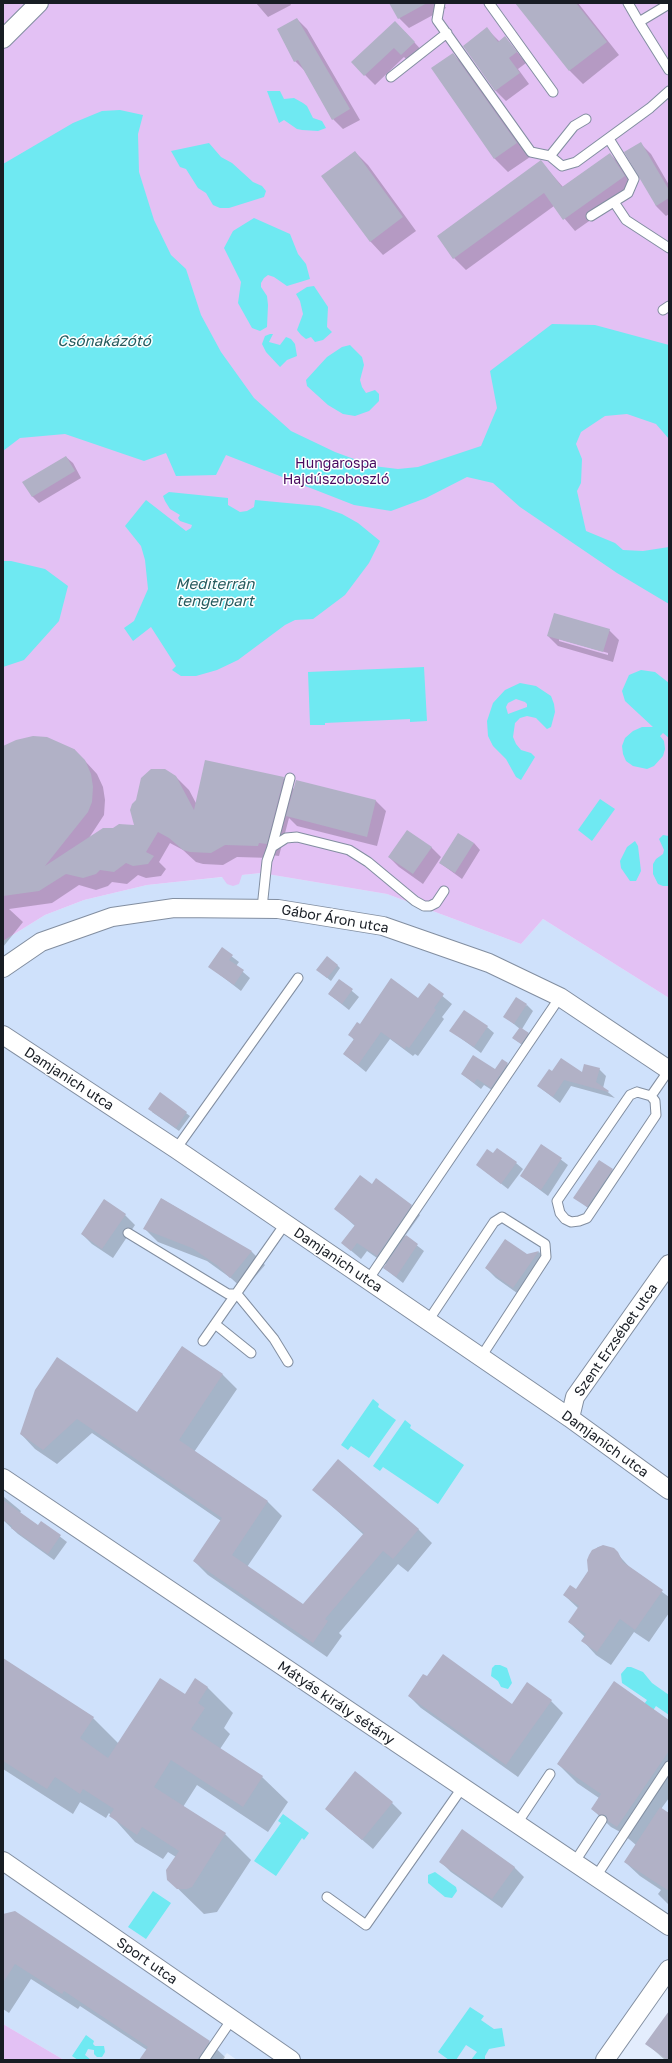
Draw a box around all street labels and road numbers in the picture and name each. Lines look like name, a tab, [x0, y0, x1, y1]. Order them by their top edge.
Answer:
street label: Gábor Áron utca	[280, 901, 390, 937]
street label: Damjanich utca	[21, 1044, 117, 1114]
street label: Damjanich utca	[290, 1224, 386, 1296]
street label: Szent Erzsébet utca	[571, 1280, 661, 1400]
street label: Damjanich utca	[558, 1407, 652, 1481]
street label: Mátyás király sétány	[274, 1658, 398, 1748]
street label: Sport utca	[113, 1934, 181, 1988]

